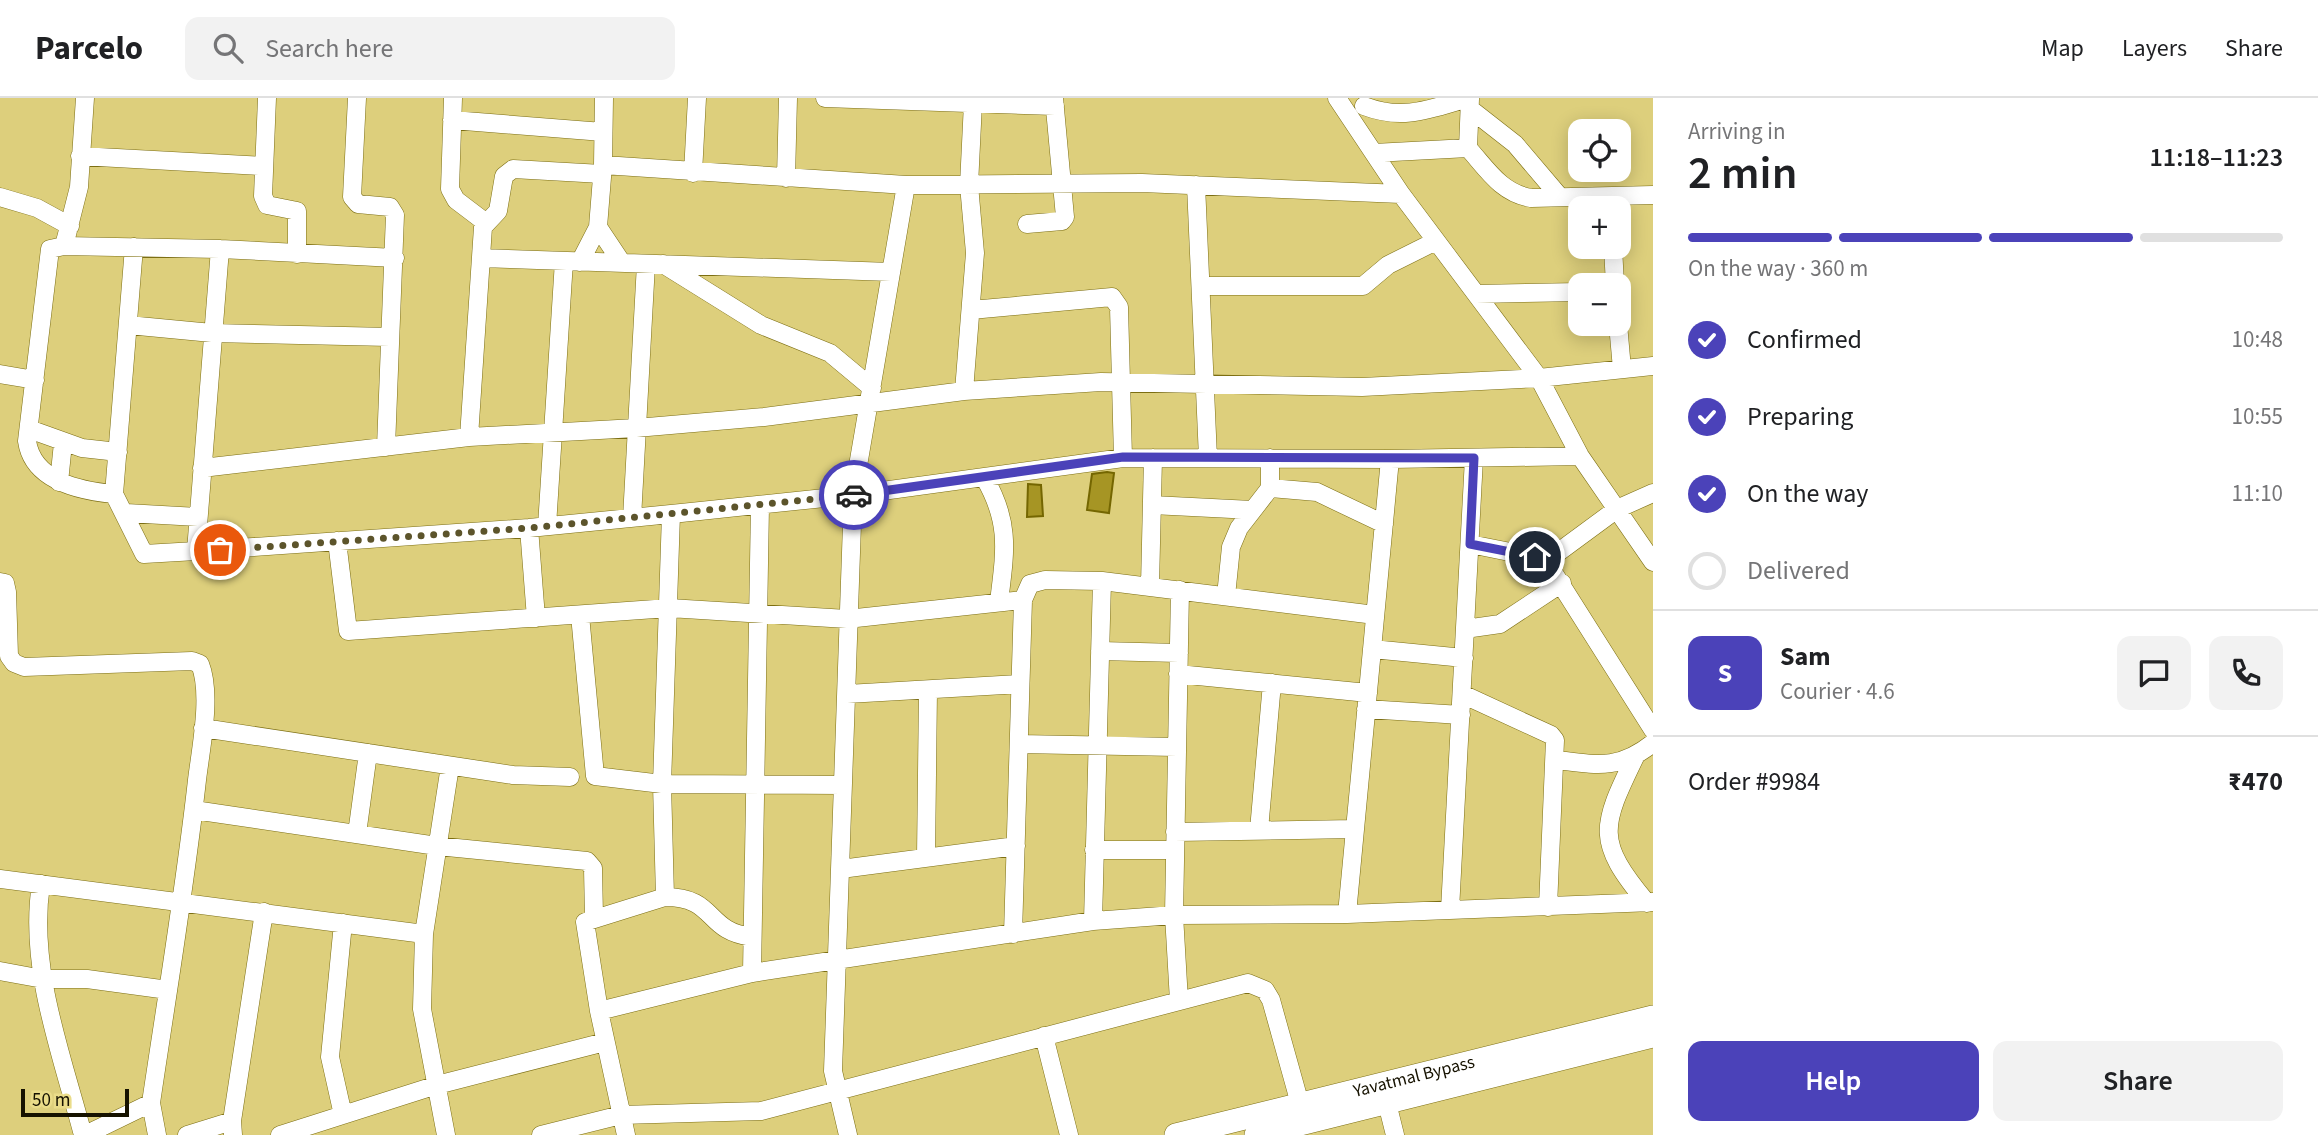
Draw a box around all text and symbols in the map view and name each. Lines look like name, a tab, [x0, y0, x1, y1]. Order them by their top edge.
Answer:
search box	[185, 17, 675, 80]
text: Parcelo	[35, 25, 143, 72]
icon: search	[209, 29, 247, 67]
text: Search here	[265, 30, 393, 67]
text: Map	[2041, 31, 2084, 66]
text: Layers	[2122, 31, 2187, 66]
text: Share	[2225, 31, 2283, 66]
text: Arriving in	[1688, 115, 1786, 148]
map controls	[1568, 119, 1631, 336]
button: locate	[1568, 119, 1631, 182]
text: 11:18–11:23	[2150, 139, 2283, 176]
text: 2 min	[1688, 141, 1797, 206]
button: +	[1568, 196, 1631, 259]
text: On the way · 360 m	[1688, 252, 1868, 285]
button: −	[1568, 273, 1631, 336]
icon: check	[1688, 321, 1726, 359]
text: Confirmed	[1747, 321, 1862, 358]
text: 10:48	[2232, 323, 2283, 356]
icon: check	[1688, 398, 1726, 436]
text: Preparing	[1747, 398, 1853, 435]
text: 10:55	[2232, 400, 2283, 433]
courier	[819, 460, 889, 530]
icon: check	[1688, 475, 1726, 513]
text: On the way	[1747, 475, 1868, 512]
icon: car	[835, 476, 873, 514]
text: 11:10	[2232, 477, 2283, 510]
pin	[190, 520, 250, 580]
pin	[1505, 527, 1565, 587]
icon: bag	[201, 531, 239, 569]
icon: home	[1516, 538, 1554, 576]
text: Delivered	[1747, 552, 1850, 589]
button: chat	[2117, 636, 2191, 710]
button: phone	[2209, 636, 2283, 710]
text: Sam	[1780, 638, 1830, 675]
text: S	[1718, 655, 1732, 692]
text: Courier · 4.6	[1780, 675, 1895, 708]
text: Order #9984	[1688, 763, 1820, 800]
text: ₹470	[2228, 763, 2283, 800]
button: Help	[1688, 1041, 1979, 1121]
button: Share	[1993, 1041, 2283, 1121]
street label: Yavatmal Bypass	[1350, 1050, 1477, 1104]
scale bar	[21, 1086, 130, 1118]
text: 50 m	[32, 1087, 70, 1114]

